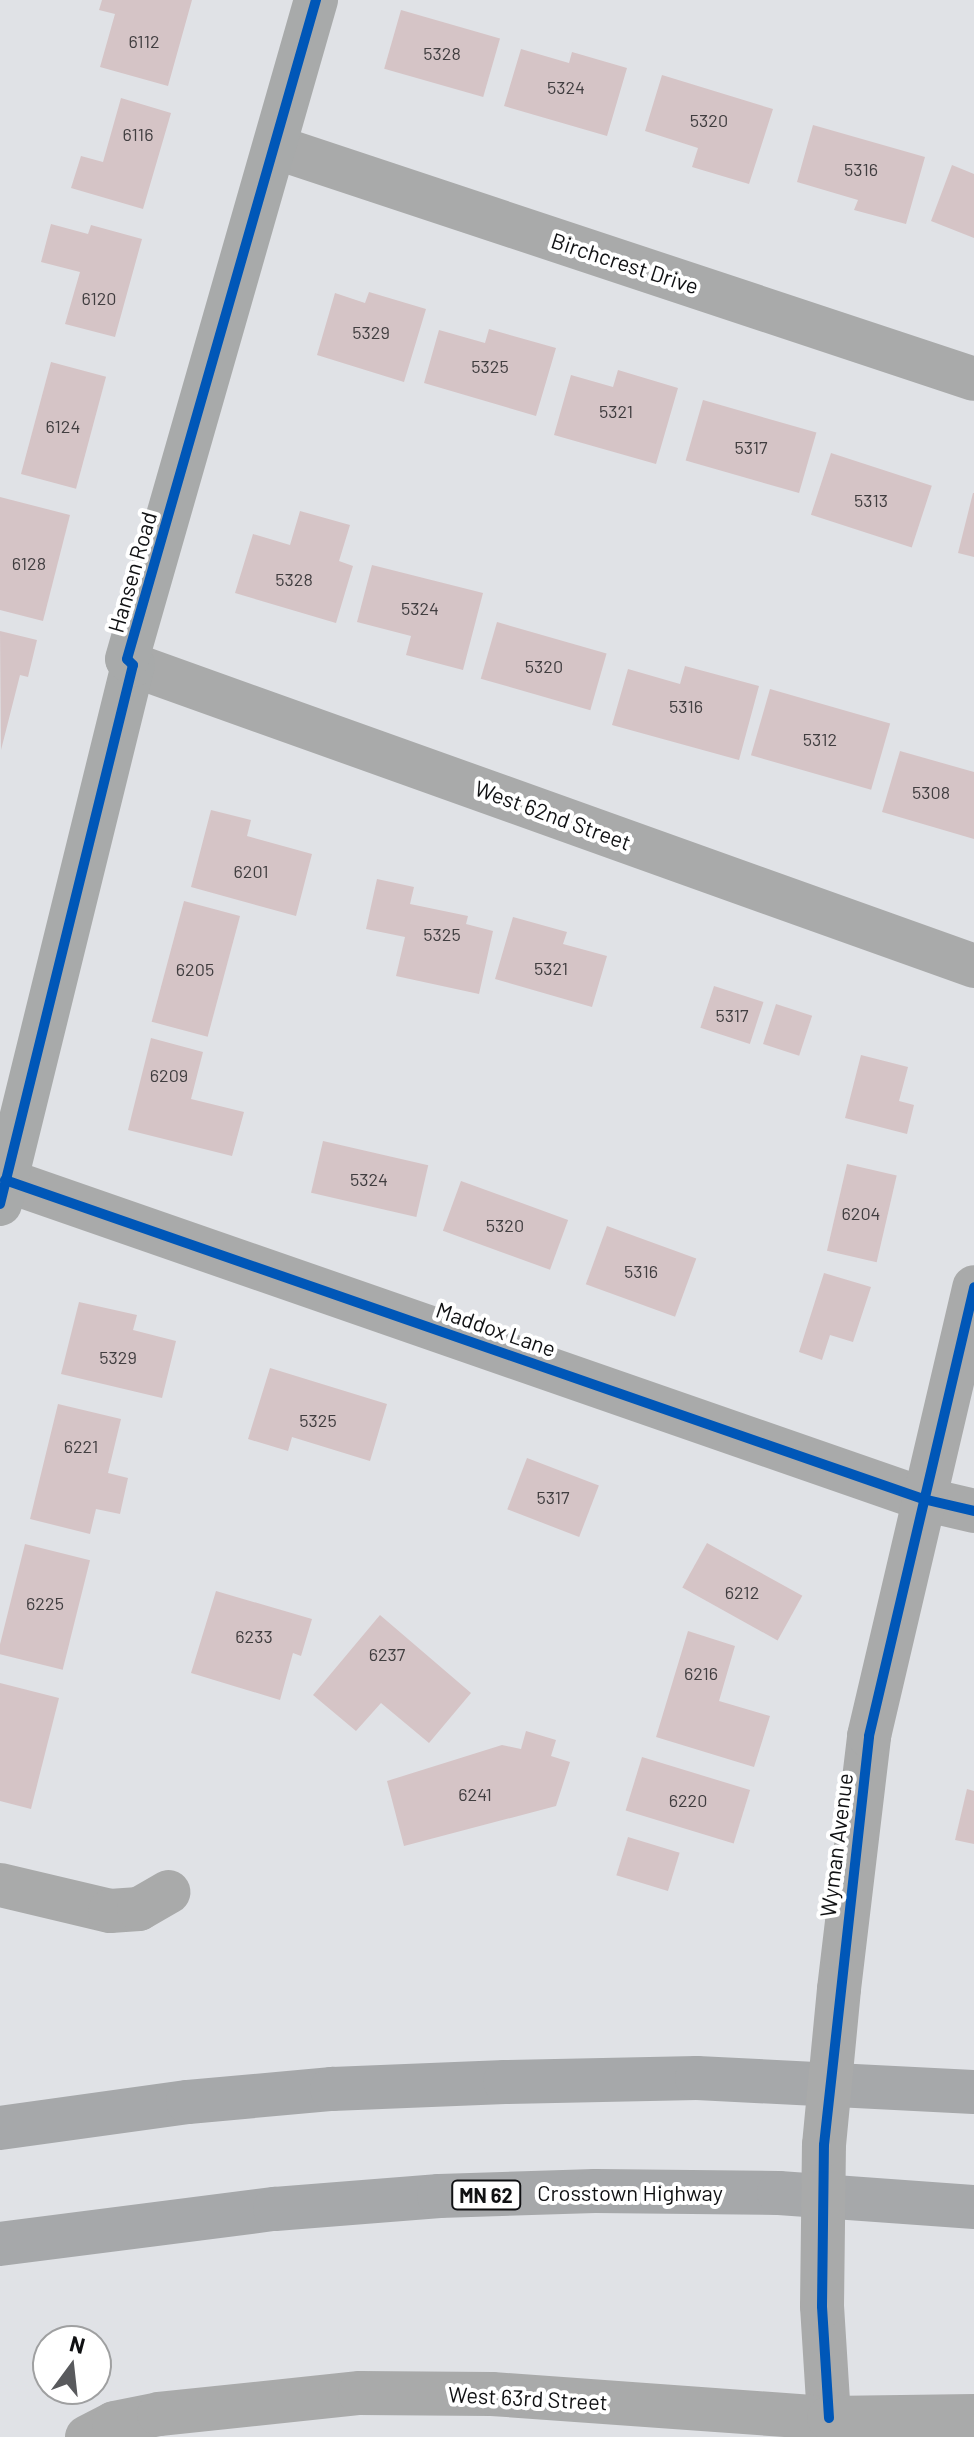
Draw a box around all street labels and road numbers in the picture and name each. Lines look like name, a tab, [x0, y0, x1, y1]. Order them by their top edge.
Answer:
street label: Birchcrest Drive	[548, 227, 702, 299]
street label: Hansen Road	[102, 508, 162, 636]
street label: West 62nd Street	[471, 775, 635, 855]
street label: Maddox Lane	[433, 1296, 559, 1362]
street label: Wyman Avenue	[814, 1771, 858, 1919]
road number: MN 62	[450, 2179, 522, 2211]
street label: Crosstown Highway	[537, 2180, 723, 2206]
street label: West 63rd Street	[448, 2381, 608, 2415]

